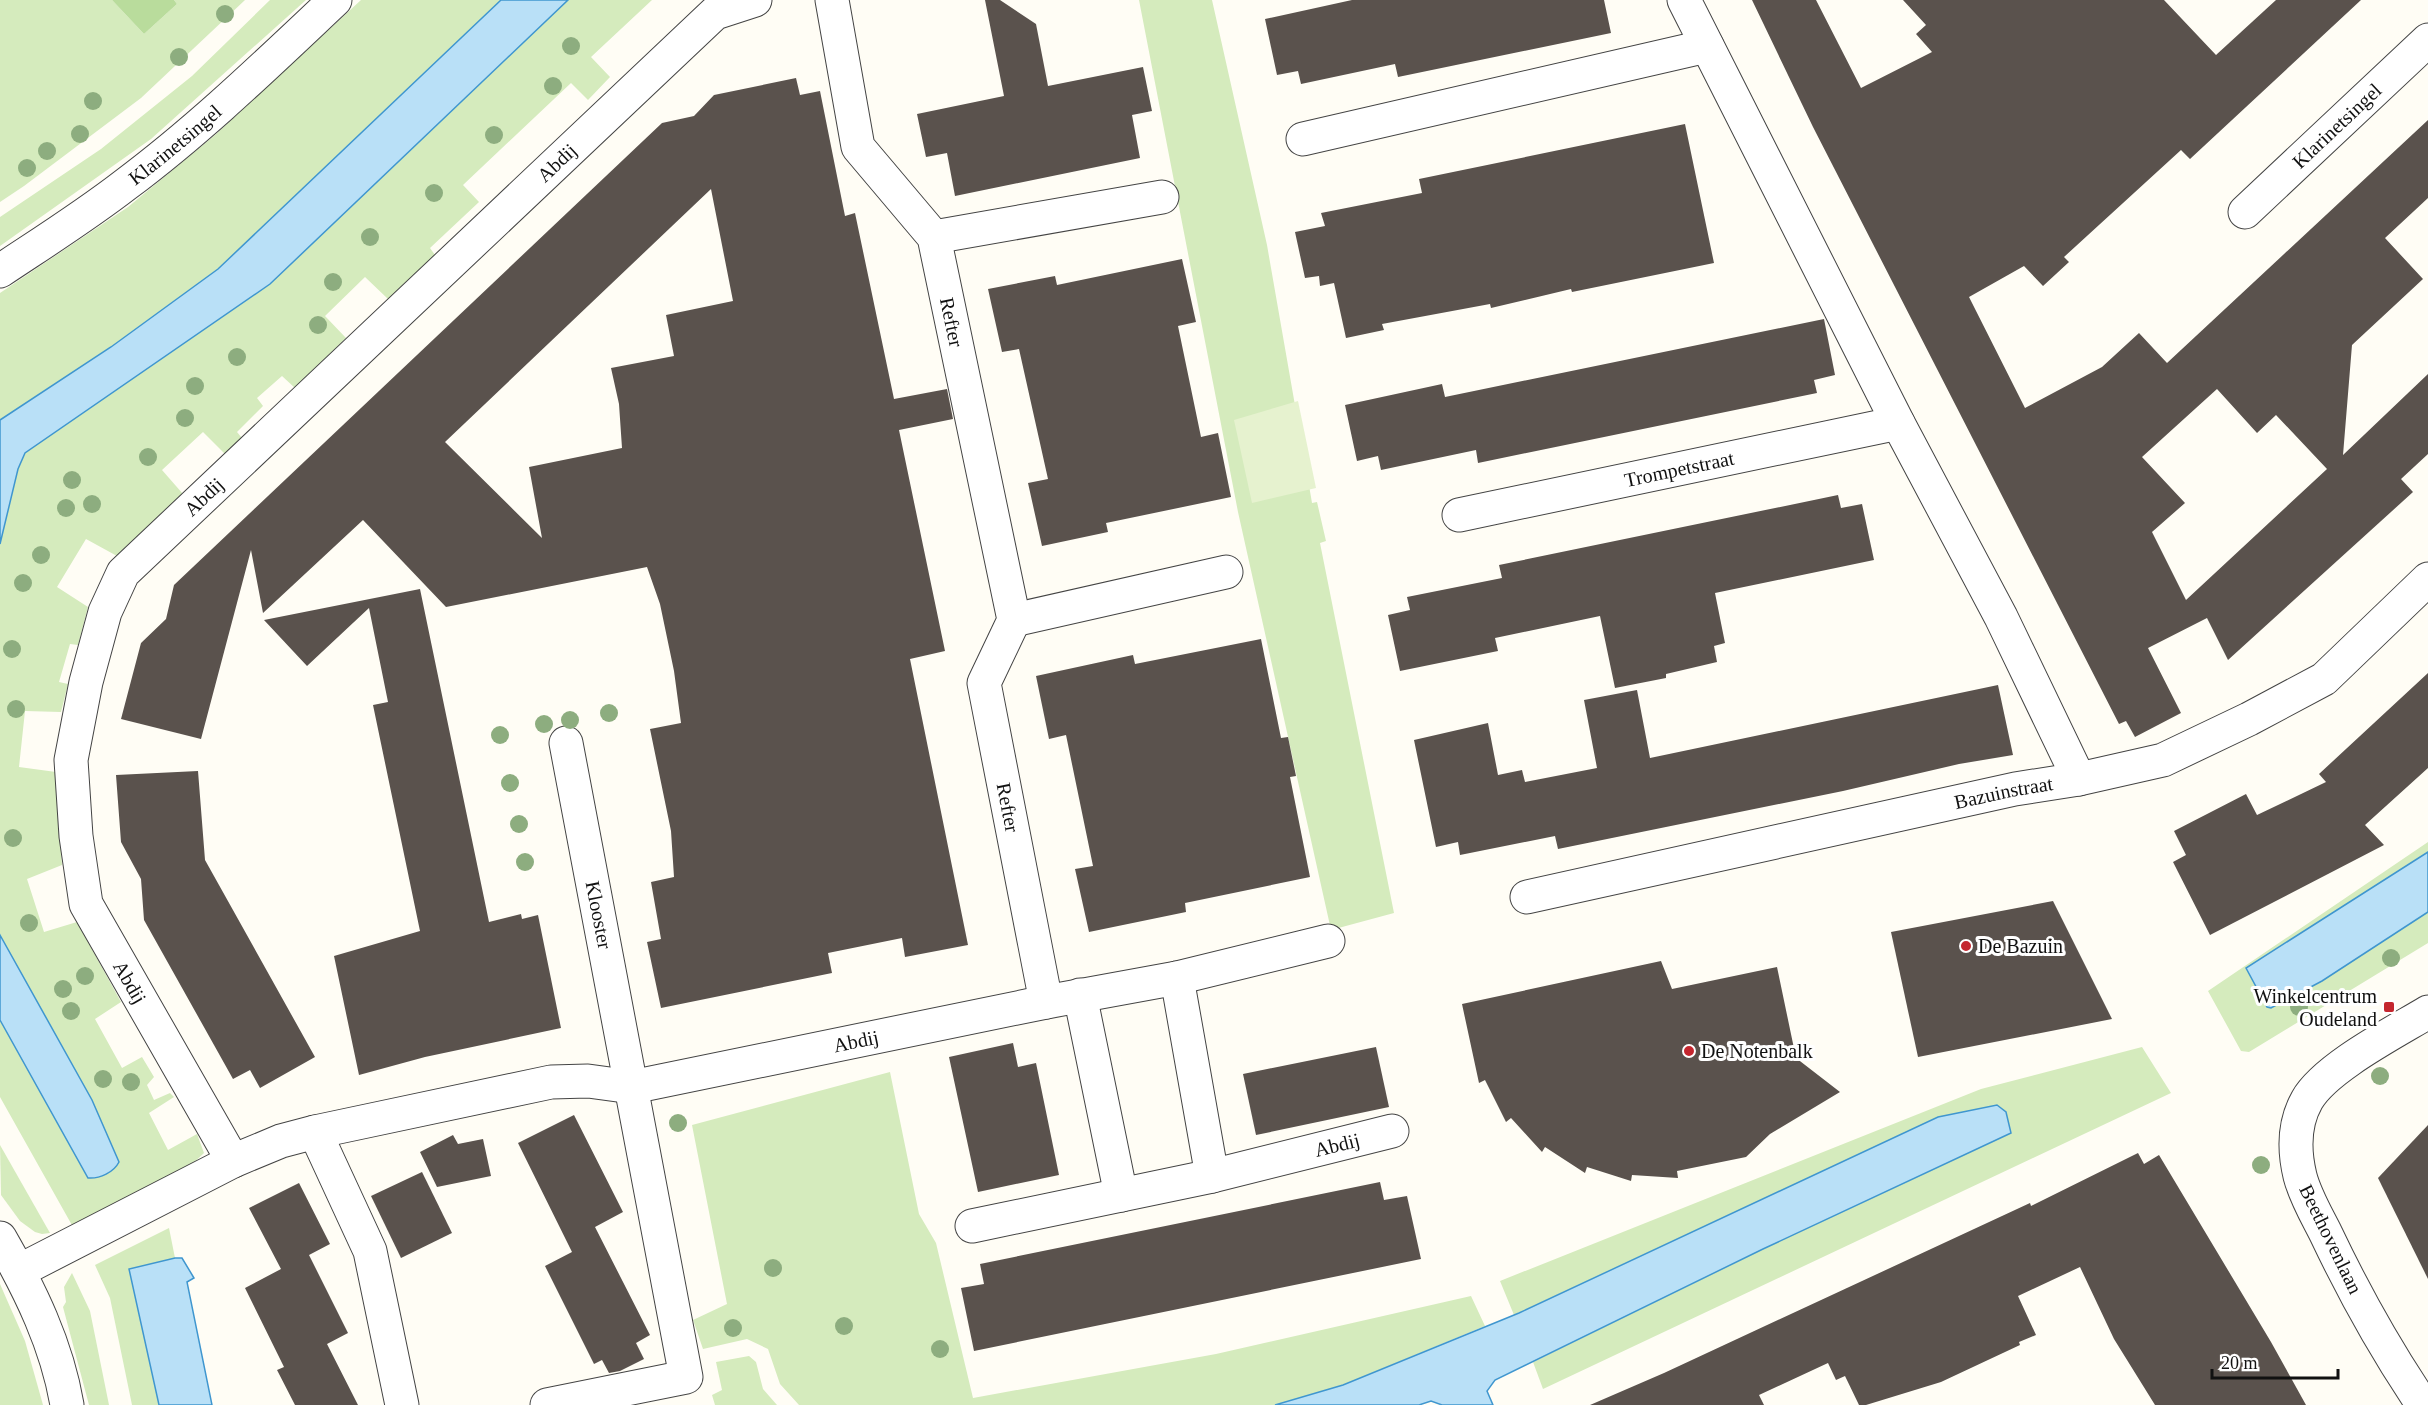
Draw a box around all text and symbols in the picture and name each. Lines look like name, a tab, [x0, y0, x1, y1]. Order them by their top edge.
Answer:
street label: Klarinetsingel	[2288, 79, 2386, 173]
street label: Klarinetsingel	[124, 100, 226, 189]
street label: Abdij	[533, 139, 582, 186]
street label: Refter	[936, 295, 968, 349]
street label: Trompetstraat	[1622, 447, 1737, 491]
street label: Abdij	[180, 473, 229, 520]
street label: Bazuinstraat	[1952, 772, 2055, 813]
street label: Refter	[993, 781, 1024, 835]
street label: Klooster	[582, 879, 616, 951]
place label: De Bazuin	[1978, 935, 2063, 957]
marker: De Bazuin	[1959, 939, 1973, 953]
street label: Abdij	[108, 957, 151, 1008]
place label: Winkelcentrum Oudeland	[2253, 985, 2377, 1030]
marker: Winkelcentrum Oudeland	[2382, 1000, 2396, 1014]
street label: Abdij	[831, 1026, 881, 1056]
place label: De Notenbalk	[1701, 1040, 1813, 1062]
marker: De Notenbalk	[1682, 1044, 1696, 1058]
street label: Abdij	[1312, 1129, 1362, 1161]
street label: Beethovenlaan	[2295, 1181, 2367, 1297]
scale bar	[2212, 1342, 2338, 1380]
text: 20 m	[2221, 1353, 2258, 1373]

